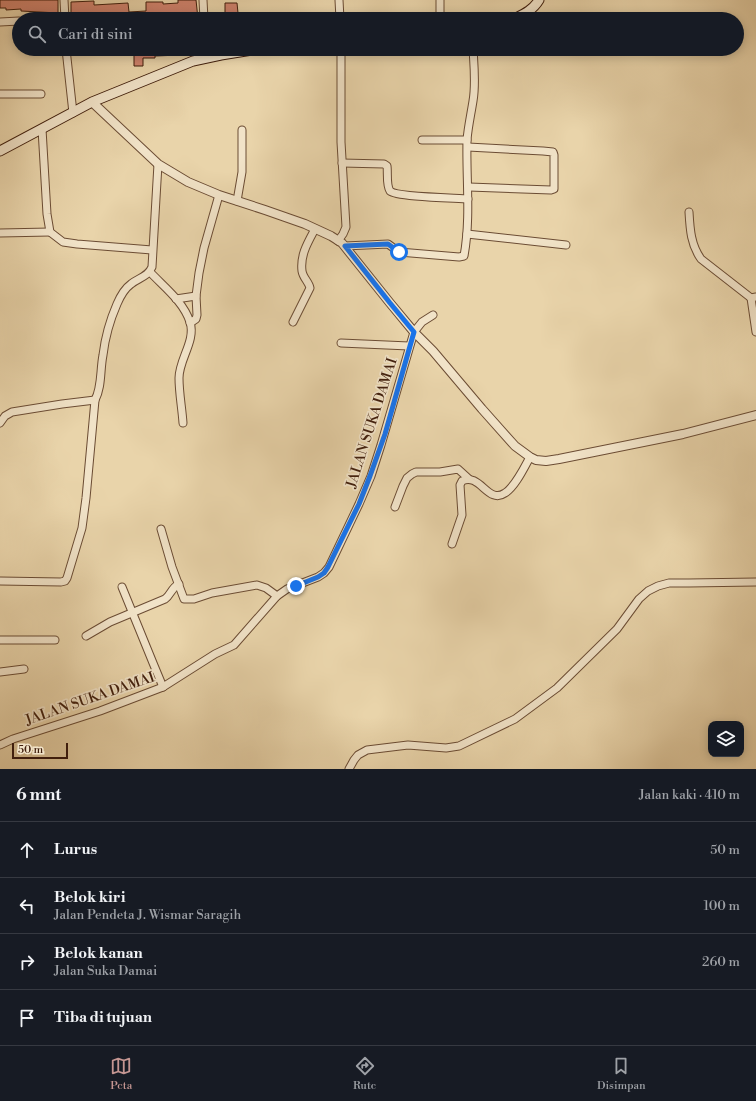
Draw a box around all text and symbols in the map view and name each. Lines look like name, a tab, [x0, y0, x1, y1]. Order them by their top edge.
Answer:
search box	[12, 12, 744, 56]
icon: search	[26, 23, 48, 45]
text: Cari di sini	[58, 25, 133, 44]
route start	[390, 243, 408, 261]
street label: JALAN SUKA DAMAI	[342, 355, 402, 491]
route end	[287, 577, 305, 595]
street label: JALAN SUKA DAMAI	[22, 668, 158, 730]
map controls	[708, 721, 744, 757]
button: layers	[708, 721, 744, 757]
scale bar	[12, 741, 68, 760]
text: 50 m	[18, 743, 43, 757]
text: 6 mnt	[16, 784, 61, 806]
text: Jalan kaki · 410 m	[639, 787, 740, 803]
icon: ahead	[16, 839, 38, 861]
text: Lurus	[54, 840, 97, 859]
text: 50 m	[710, 842, 740, 858]
text: Belok kiri	[54, 888, 125, 907]
icon: left	[16, 895, 38, 917]
text: 100 m	[704, 898, 740, 914]
text: Jalan Pendeta J. Wismar Saragih	[54, 907, 241, 923]
text: Belok kanan	[54, 944, 143, 963]
icon: right	[16, 951, 38, 973]
text: 260 m	[702, 954, 740, 970]
text: Jalan Suka Damai	[54, 963, 157, 979]
icon: arrive	[16, 1007, 38, 1029]
text: Tiba di tujuan	[54, 1008, 152, 1027]
tab: Peta	[110, 1055, 132, 1093]
tab: Rute	[353, 1055, 376, 1093]
tab: Disimpan	[597, 1055, 646, 1093]

